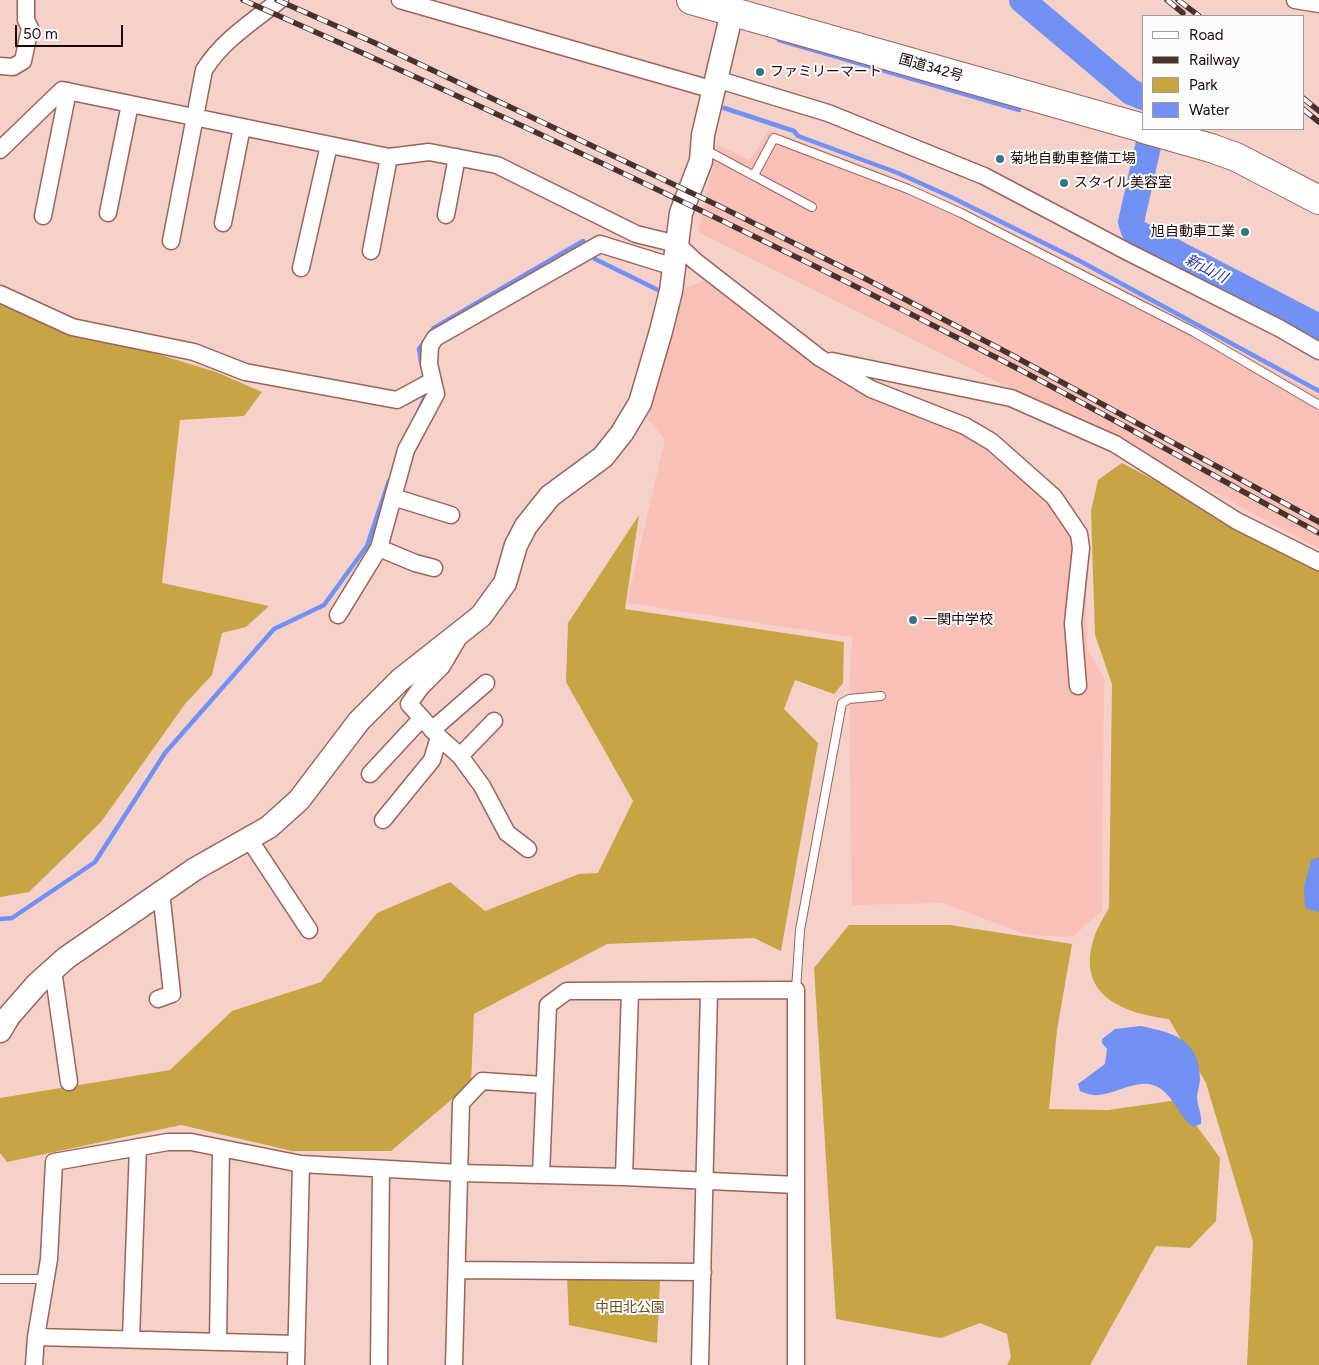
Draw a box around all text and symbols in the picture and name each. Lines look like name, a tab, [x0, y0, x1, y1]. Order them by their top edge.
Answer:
scale bar	[18, 15, 125, 47]
legend	[1142, 15, 1304, 130]
text: 50 m	[23, 25, 58, 43]
text: Road	[1189, 26, 1224, 44]
street label: 国道342号	[897, 51, 965, 85]
text: Railway	[1189, 51, 1240, 69]
place label: ファミリーマート	[770, 64, 882, 80]
marker: ファミリーマート	[754, 66, 766, 78]
text: Park	[1189, 76, 1218, 94]
text: Water	[1189, 101, 1229, 119]
place label: 菊地自動車整備工場	[1010, 151, 1136, 167]
marker: 菊地自動車整備工場	[994, 153, 1006, 165]
place label: スタイル美容室	[1074, 175, 1172, 191]
marker: スタイル美容室	[1058, 177, 1070, 189]
place label: 旭自動車工業	[1151, 224, 1235, 240]
marker: 旭自動車工業	[1239, 226, 1251, 238]
water label: 新山川	[1182, 251, 1230, 287]
place label: 一関中学校	[923, 612, 993, 628]
marker: 一関中学校	[907, 614, 919, 626]
park label: 中田北公園	[595, 1300, 665, 1316]

